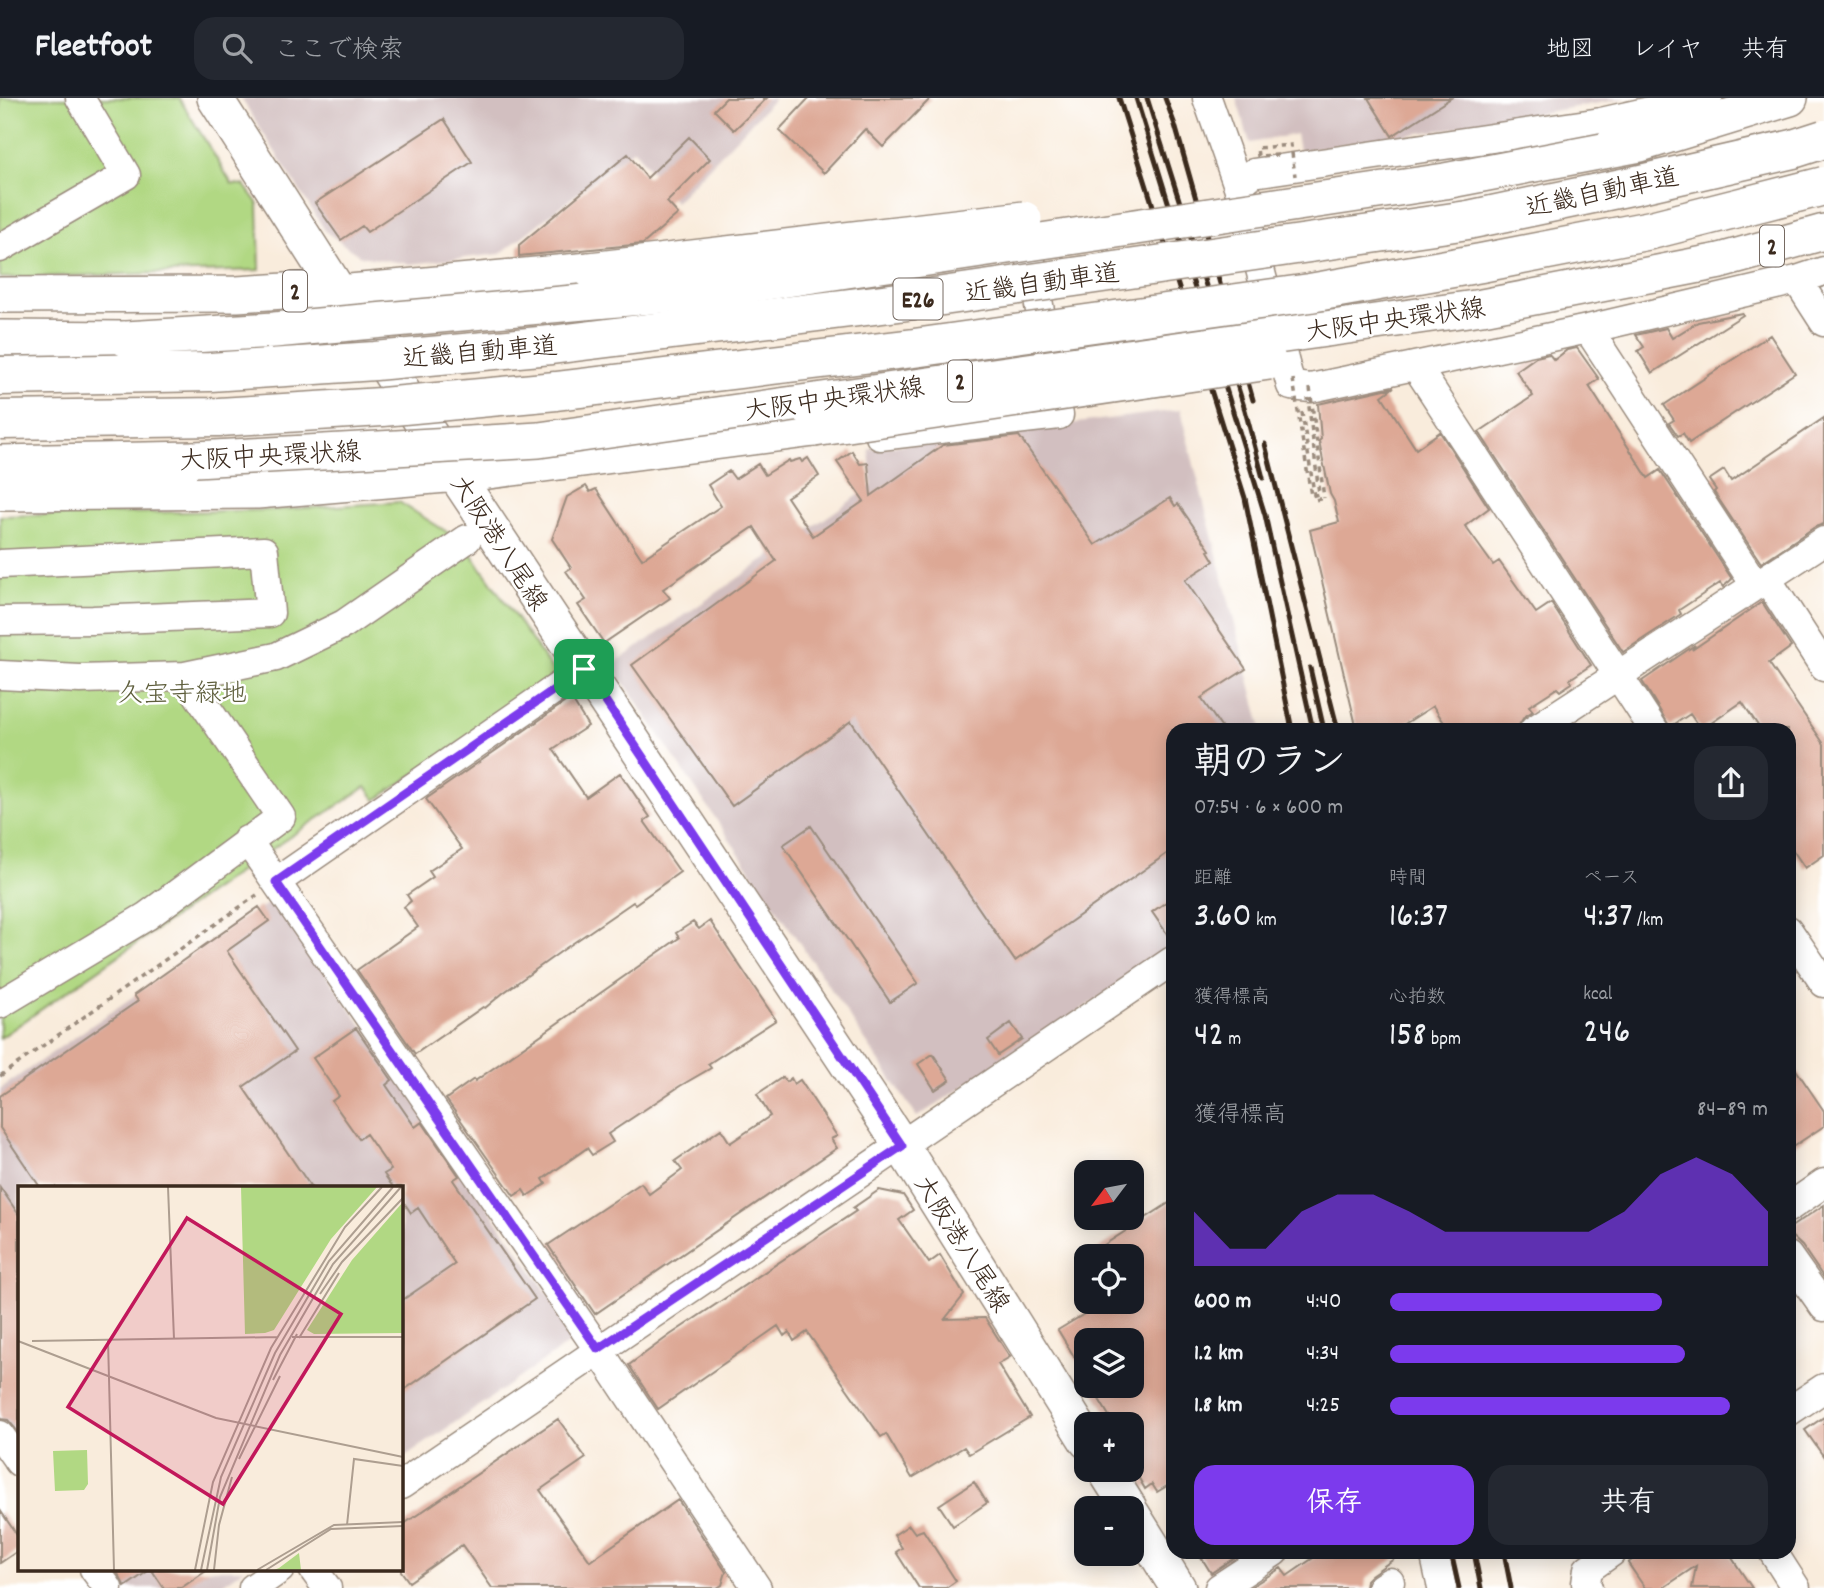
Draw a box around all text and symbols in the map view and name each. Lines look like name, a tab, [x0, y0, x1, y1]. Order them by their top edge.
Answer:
search box	[194, 17, 684, 80]
text: Fleetfoot	[35, 25, 152, 72]
icon: search	[218, 29, 256, 67]
text: ここで検索	[274, 33, 404, 70]
text: 地図	[1546, 34, 1594, 68]
text: レイヤ	[1632, 34, 1703, 68]
text: 共有	[1741, 34, 1789, 68]
street label: 近畿自動車道	[1523, 160, 1683, 229]
road number: 2	[1760, 226, 1784, 266]
street label: 近畿自動車道	[963, 256, 1122, 315]
road number: 2	[283, 271, 307, 312]
road number: E26	[894, 279, 942, 320]
street label: 大阪中央環状線	[1303, 291, 1488, 353]
street label: 近畿自動車道	[401, 329, 560, 380]
road number: 2	[948, 360, 972, 402]
street label: 大阪中央環状線	[742, 370, 927, 432]
street label: 大阪中央環状線	[178, 435, 362, 482]
street label: 大阪港八尾線	[439, 468, 555, 619]
pin	[554, 639, 614, 699]
icon: arrive	[565, 650, 603, 688]
park label: 久宝寺緑地	[117, 677, 247, 714]
text: 朝のラン	[1194, 738, 1346, 793]
button: share	[1694, 746, 1768, 820]
text: 07:54 · 6 × 600 m	[1194, 792, 1343, 825]
text: 距離	[1194, 866, 1232, 893]
text: 時間	[1389, 866, 1427, 893]
text: ペース	[1583, 866, 1639, 893]
text: 3.60	[1194, 893, 1252, 943]
text: 16:37	[1389, 893, 1448, 943]
text: 4:37	[1583, 893, 1633, 943]
text: km	[1252, 908, 1277, 935]
text: /km	[1633, 908, 1663, 935]
text: kcal	[1583, 982, 1612, 1009]
text: 獲得標高	[1194, 985, 1270, 1012]
text: 心拍数	[1389, 985, 1446, 1012]
text: 246	[1583, 1009, 1630, 1059]
text: 42	[1194, 1012, 1224, 1062]
text: 158	[1389, 1012, 1427, 1062]
text: m	[1224, 1027, 1241, 1054]
text: bpm	[1427, 1027, 1461, 1054]
text: 84–89 m	[1697, 1094, 1768, 1127]
text: 獲得標高	[1194, 1100, 1286, 1133]
north arrow	[1074, 1160, 1144, 1230]
map controls	[1074, 1160, 1144, 1566]
street label: 大阪港八尾線	[903, 1169, 1017, 1321]
inset map	[18, 1186, 402, 1570]
button: locate	[1074, 1244, 1144, 1314]
text: 600 m	[1194, 1286, 1251, 1319]
text: 4:40	[1306, 1286, 1341, 1319]
button: layers	[1074, 1328, 1144, 1398]
text: 1.2 km	[1194, 1338, 1243, 1371]
text: 4:34	[1306, 1338, 1339, 1371]
text: 1.8 km	[1194, 1390, 1243, 1423]
text: 4:25	[1306, 1390, 1340, 1423]
button: +	[1074, 1412, 1144, 1482]
button: 保存	[1194, 1465, 1474, 1545]
button: 共有	[1488, 1465, 1768, 1545]
button: −	[1074, 1496, 1144, 1566]

